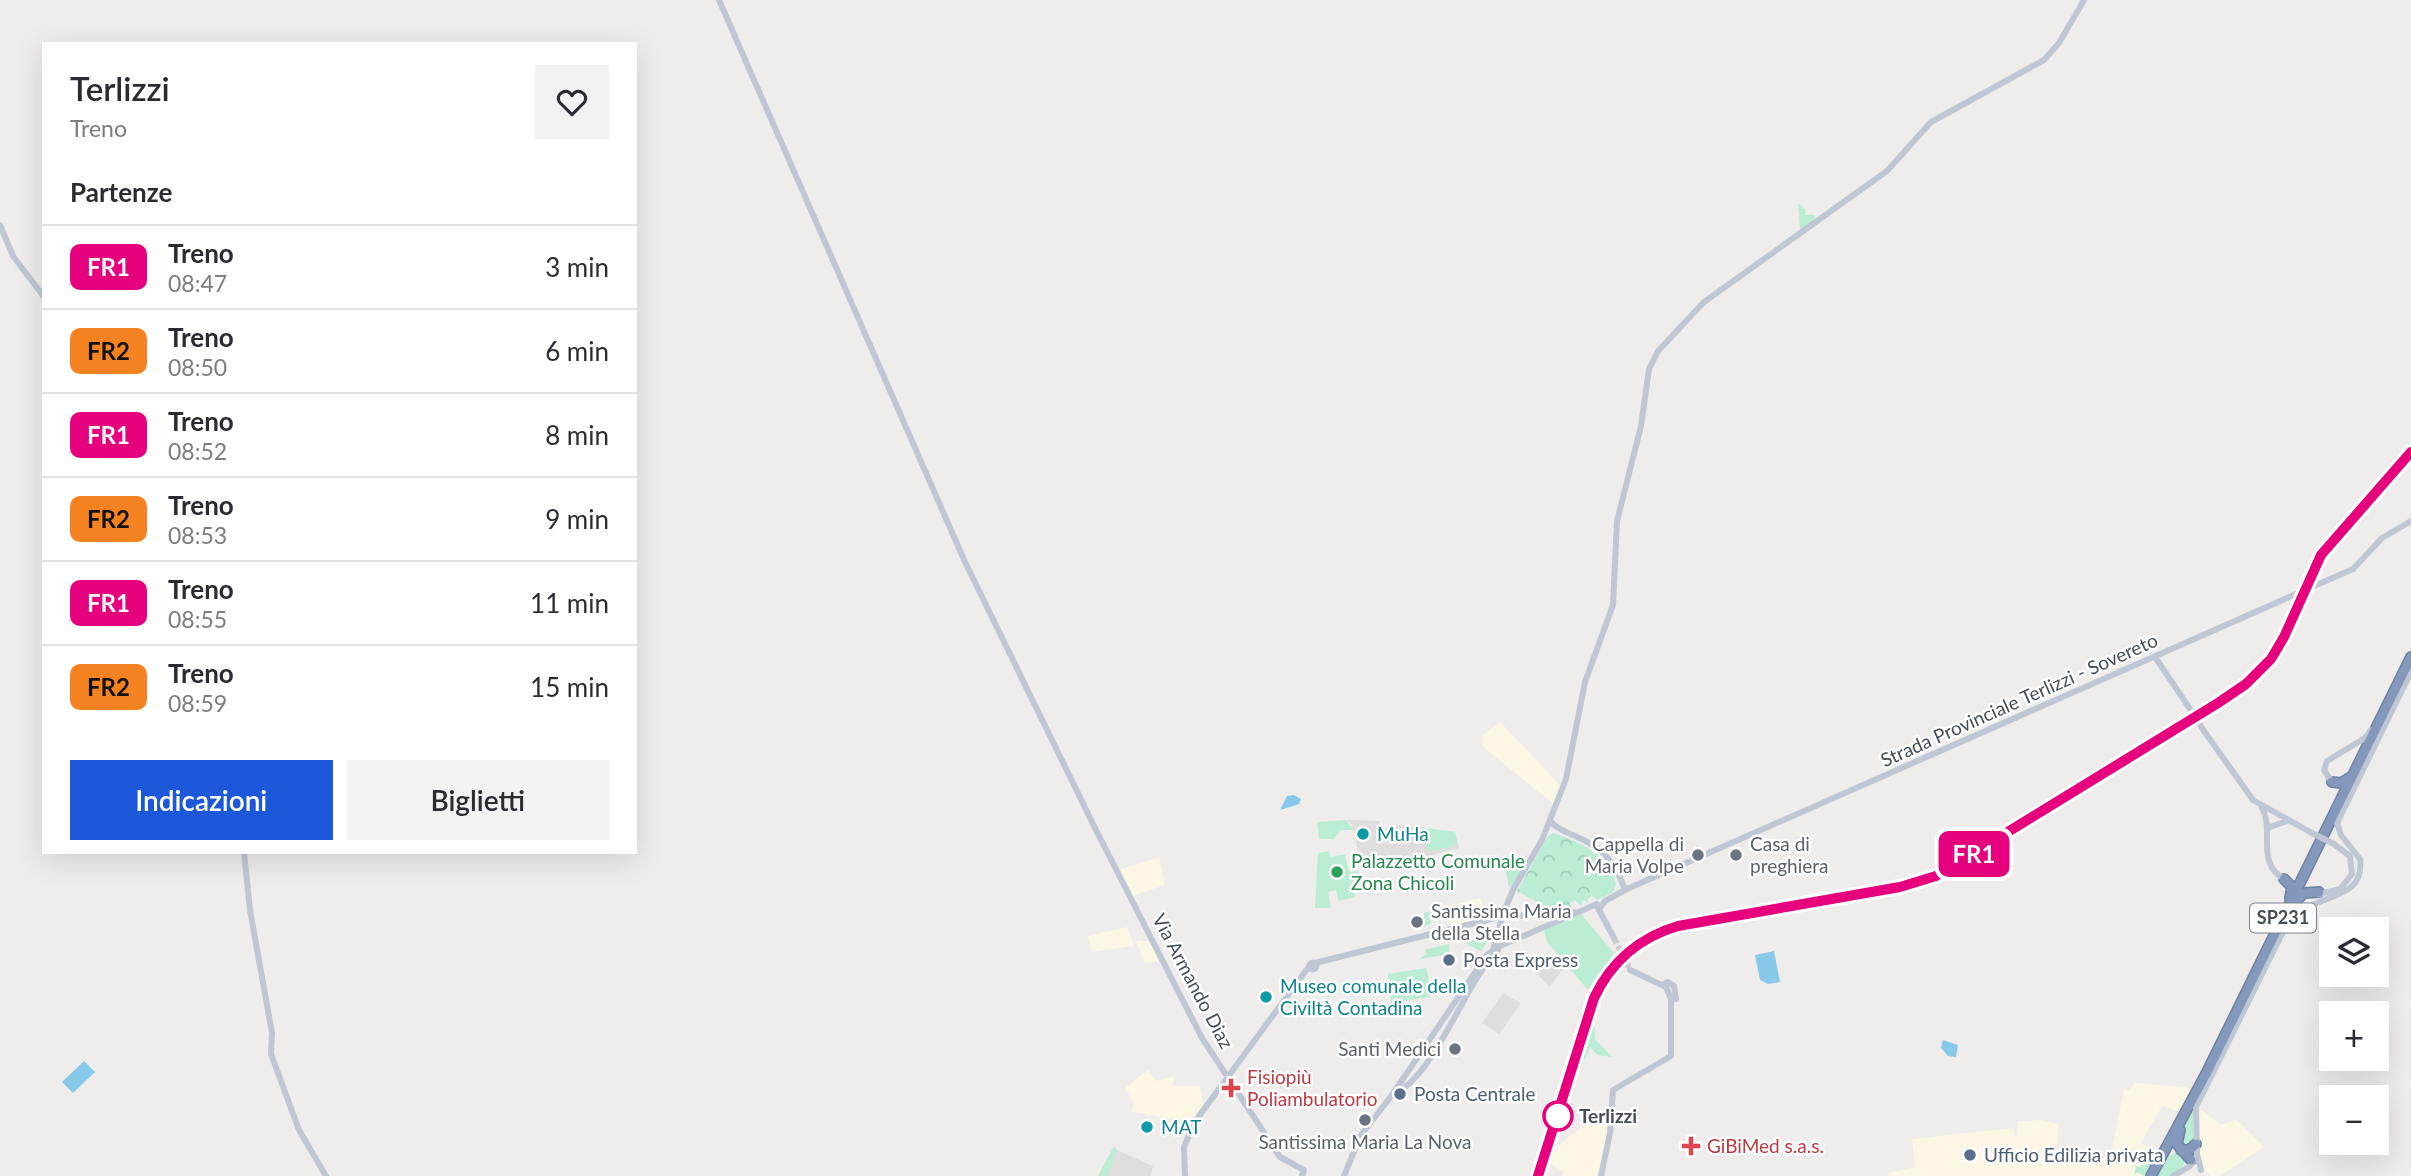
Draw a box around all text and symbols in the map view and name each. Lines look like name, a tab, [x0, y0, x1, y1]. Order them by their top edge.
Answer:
button: heart	[535, 65, 609, 139]
text: Terlizzi	[70, 68, 170, 108]
text: Treno	[70, 114, 127, 142]
text: Partenze	[70, 176, 172, 208]
text: Treno	[168, 237, 234, 269]
text: 3 min	[545, 251, 609, 283]
text: FR1	[87, 252, 130, 281]
text: 08:47	[168, 269, 227, 297]
text: Treno	[168, 321, 234, 353]
text: 6 min	[545, 335, 609, 367]
text: FR2	[87, 336, 130, 365]
text: 08:50	[168, 353, 227, 381]
text: Treno	[168, 405, 234, 437]
text: 8 min	[545, 419, 609, 451]
text: FR1	[87, 420, 130, 449]
text: 08:52	[168, 437, 227, 465]
text: Treno	[168, 489, 234, 521]
text: 9 min	[545, 503, 609, 535]
text: FR2	[87, 504, 130, 533]
text: 08:53	[168, 521, 227, 549]
text: Treno	[168, 573, 234, 605]
text: 11 min	[530, 587, 609, 619]
text: FR1	[87, 588, 130, 617]
text: 08:55	[168, 605, 227, 633]
street label: Strada Provinciale Terlizzi - Sovereto	[1877, 628, 2161, 771]
text: Treno	[168, 657, 234, 689]
text: 15 min	[530, 671, 609, 703]
text: FR2	[87, 672, 130, 701]
text: 08:59	[168, 689, 227, 717]
button: Indicazioni	[70, 760, 333, 840]
button: Biglietti	[347, 760, 609, 840]
place label: MuHa	[1377, 822, 1429, 845]
marker: MuHa	[1355, 826, 1371, 842]
line badge: FR1	[1934, 831, 2014, 877]
place label: Cappella di Maria Volpe	[1585, 832, 1684, 877]
place label: Casa di preghiera	[1750, 832, 1829, 877]
text: FR1	[1953, 839, 1995, 868]
marker: Cappella di Maria Volpe	[1690, 847, 1706, 863]
marker: Casa di preghiera	[1728, 847, 1744, 863]
place label: Palazzetto Comunale Zona Chicoli	[1351, 849, 1525, 894]
marker: Palazzetto Comunale Zona Chicoli	[1329, 864, 1345, 880]
place label: Santissima Maria della Stella	[1431, 899, 1571, 944]
road number: SP231	[2250, 903, 2316, 932]
street label: Via Armando Diaz	[1148, 909, 1239, 1052]
marker: Santissima Maria della Stella	[1409, 914, 1425, 930]
map controls	[2319, 917, 2389, 1155]
button: layers	[2319, 917, 2389, 987]
place label: Posta Express	[1463, 948, 1578, 971]
marker: Posta Express	[1441, 952, 1457, 968]
place label: Museo comunale della Civiltà Contadina	[1280, 974, 1466, 1019]
marker: Museo comunale della Civiltà Contadina	[1258, 989, 1274, 1005]
button: +	[2319, 1001, 2389, 1071]
place label: Santi Medici	[1338, 1037, 1441, 1060]
marker: Santi Medici	[1447, 1041, 1463, 1057]
place label: Fisiopiù Poliambulatorio	[1247, 1065, 1378, 1110]
marker: Fisiopiù Poliambulatorio	[1221, 1078, 1241, 1098]
place label: Posta Centrale	[1414, 1082, 1536, 1105]
button: −	[2319, 1085, 2389, 1155]
marker: Posta Centrale	[1392, 1086, 1408, 1102]
marker: Terlizzi	[1543, 1101, 1573, 1131]
place label: Terlizzi	[1579, 1104, 1637, 1127]
marker: Santissima Maria La Nova	[1357, 1112, 1373, 1128]
place label: MAT	[1161, 1115, 1201, 1138]
marker: MAT	[1139, 1119, 1155, 1135]
place label: Santissima Maria La Nova	[1258, 1130, 1472, 1153]
place label: GiBiMed s.a.s.	[1707, 1134, 1824, 1157]
marker: GiBiMed s.a.s.	[1681, 1136, 1701, 1156]
place label: Ufficio Edilizia privata	[1984, 1143, 2163, 1166]
marker: Ufficio Edilizia privata	[1962, 1147, 1978, 1163]

